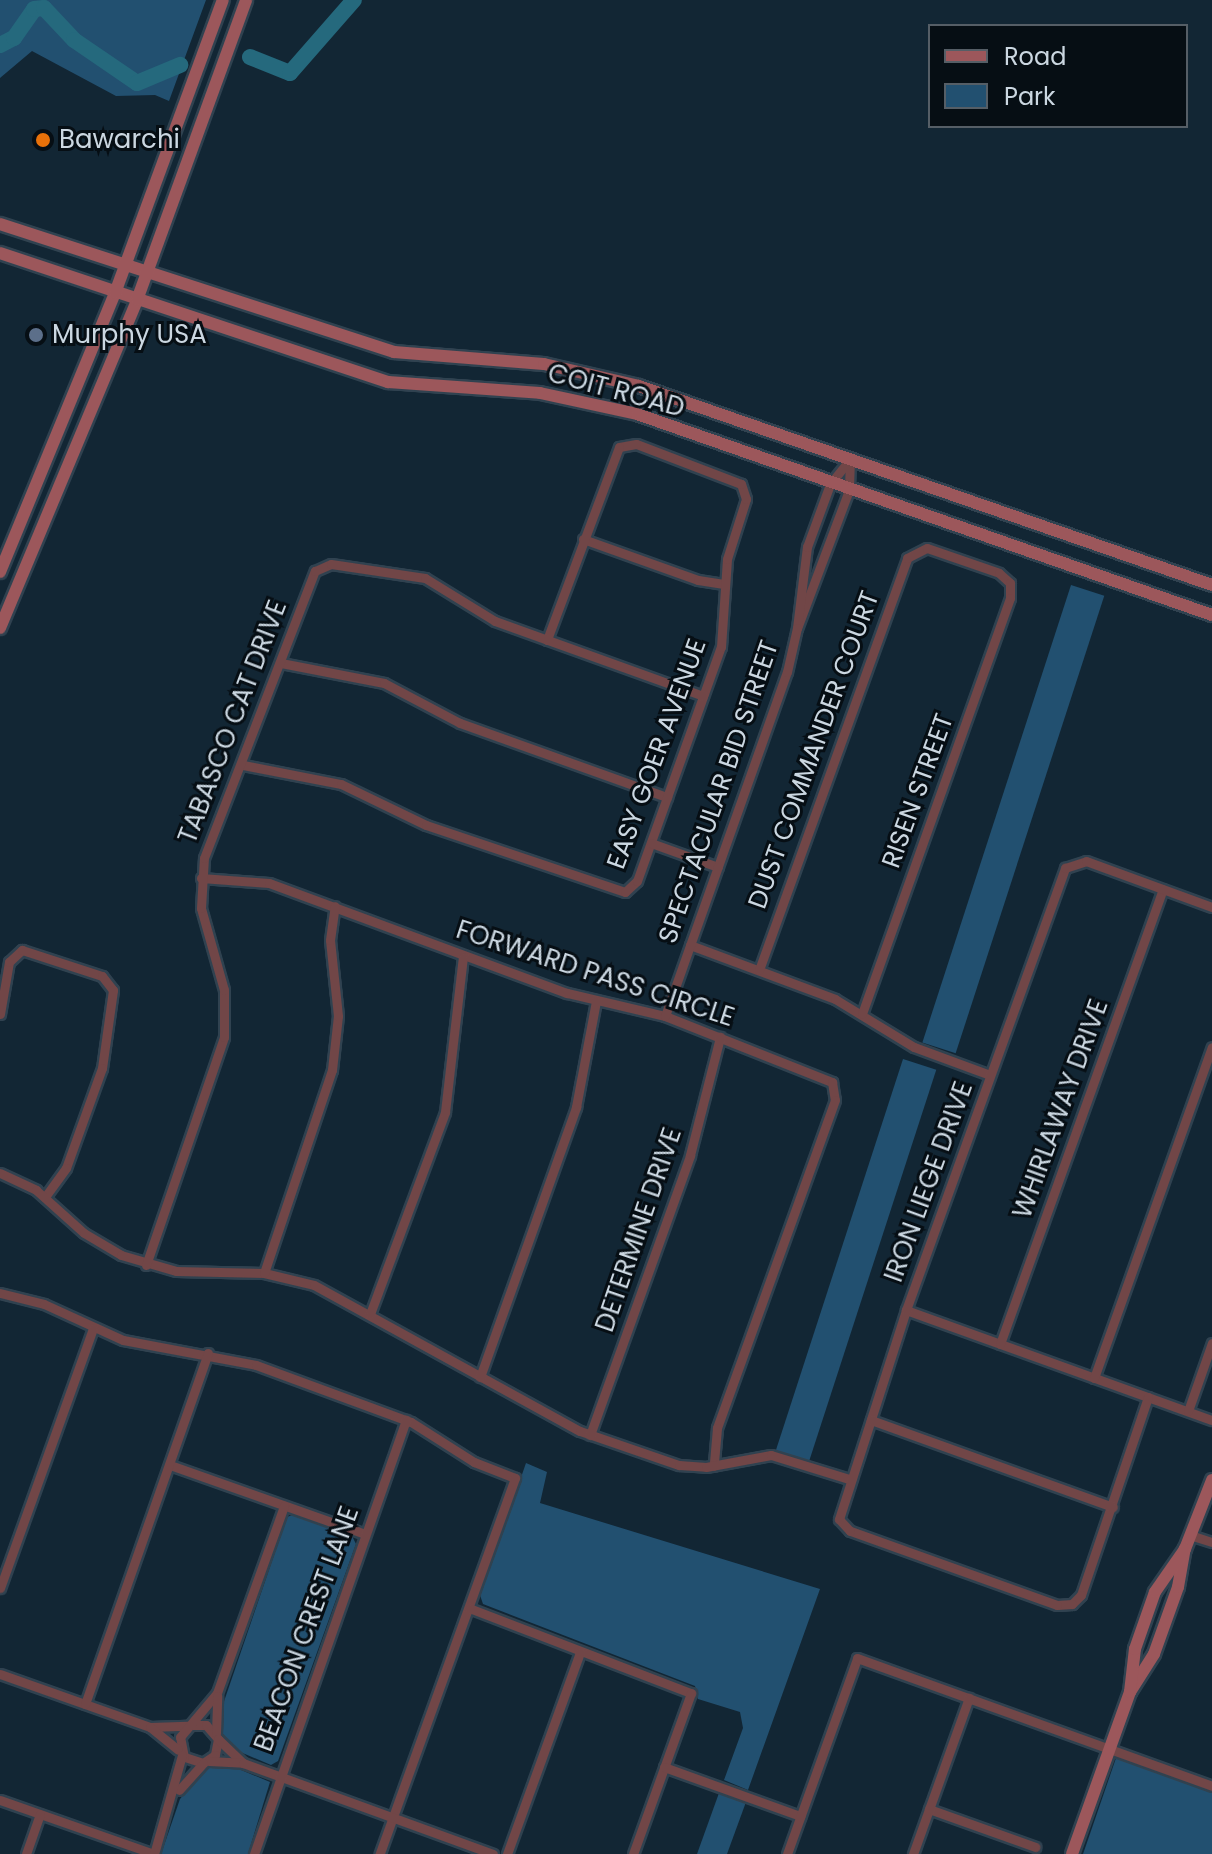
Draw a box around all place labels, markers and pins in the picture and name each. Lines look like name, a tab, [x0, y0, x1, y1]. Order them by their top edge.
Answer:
place label: Bawarchi	[59, 124, 180, 156]
marker: Bawarchi	[34, 131, 52, 149]
place label: Murphy USA	[52, 319, 207, 351]
marker: Murphy USA	[27, 326, 45, 344]

